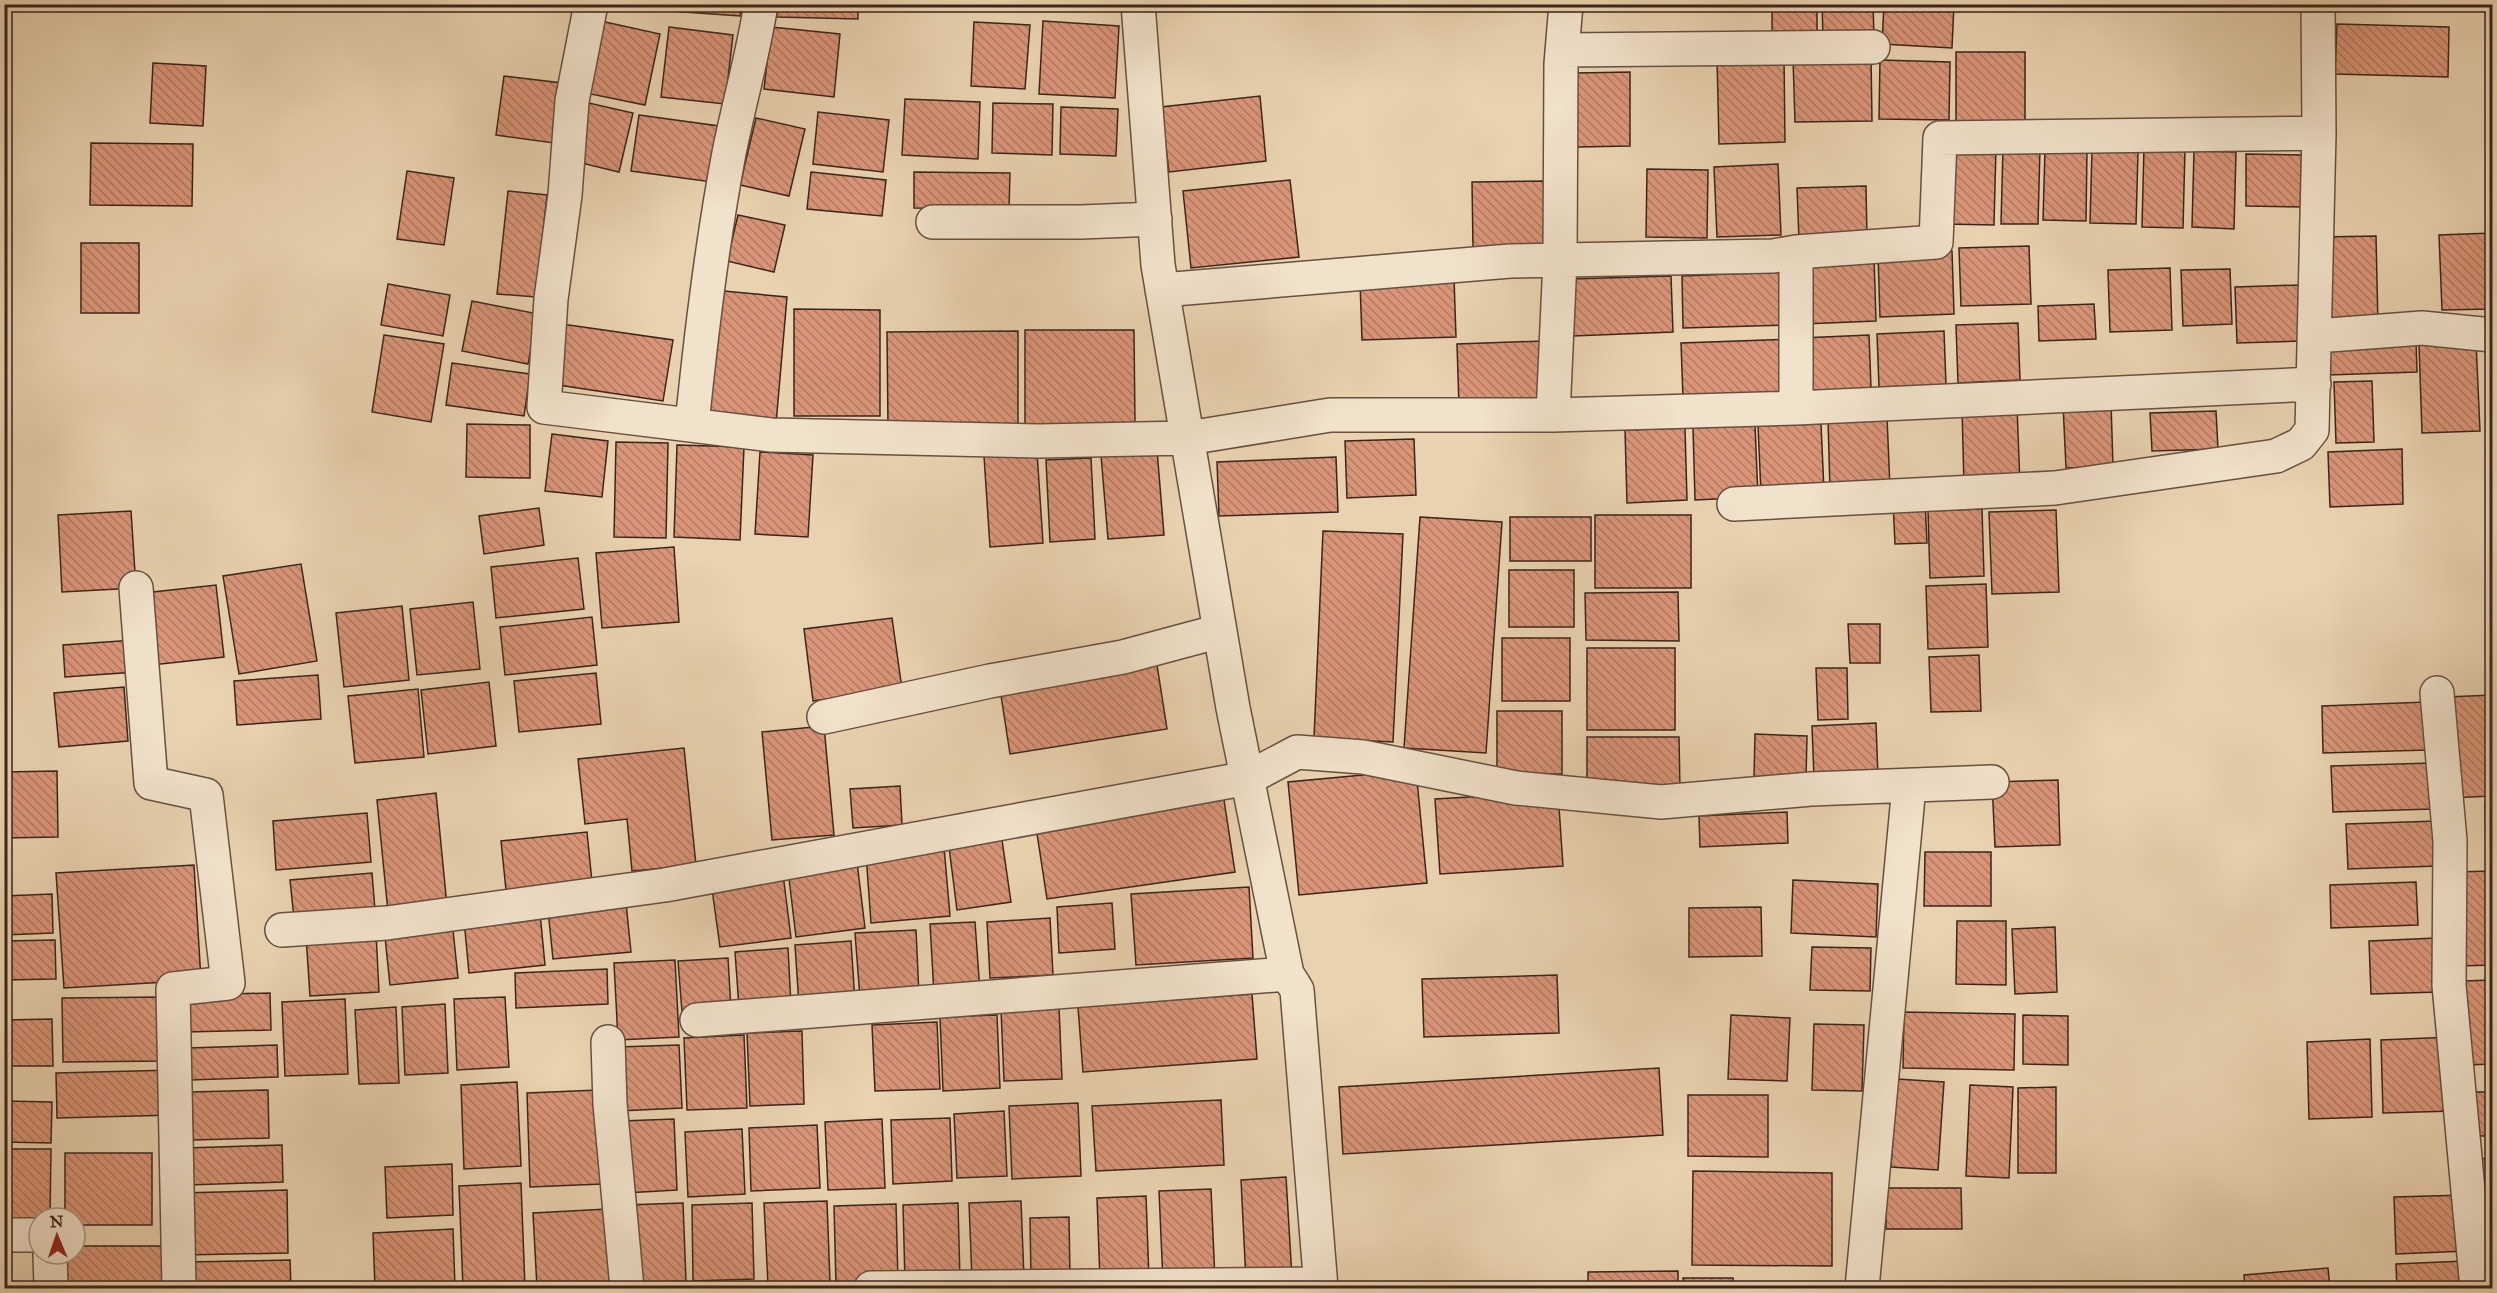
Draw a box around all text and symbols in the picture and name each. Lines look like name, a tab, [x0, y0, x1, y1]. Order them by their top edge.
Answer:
north arrow	[27, 1206, 87, 1266]
text: N	[49, 1212, 64, 1231]

